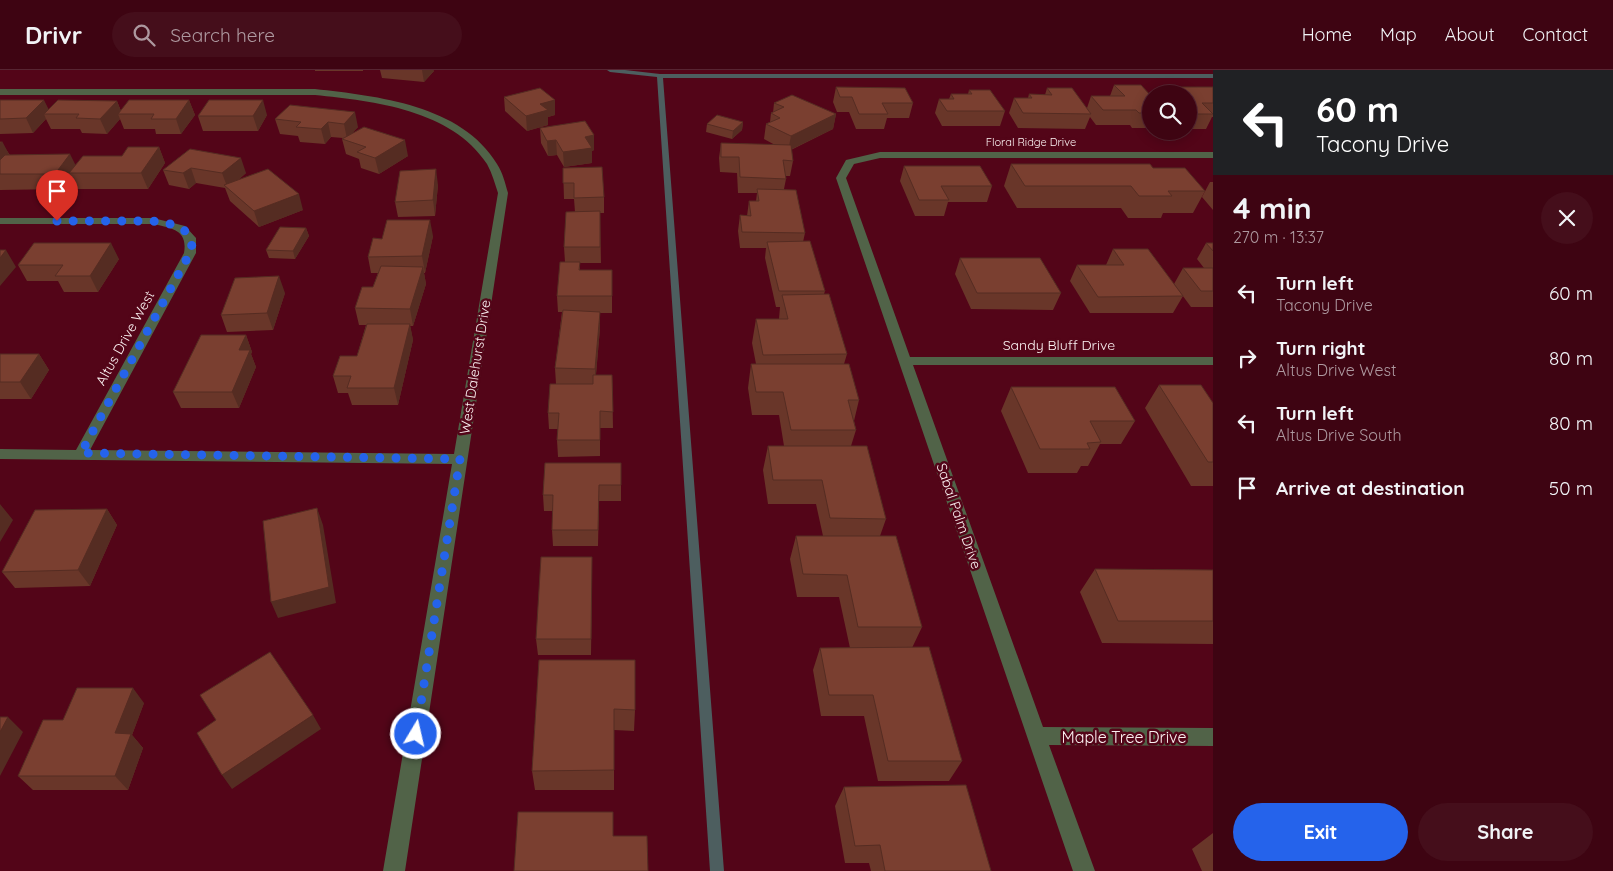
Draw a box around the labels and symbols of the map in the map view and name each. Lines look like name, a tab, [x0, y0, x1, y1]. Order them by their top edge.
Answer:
street label: Floral Ridge Drive	[986, 135, 1076, 149]
pin	[36, 170, 78, 221]
street label: Altus Drive West	[92, 287, 159, 388]
street label: West Dalehurst Drive	[455, 298, 495, 436]
street label: Sandy Bluff Drive	[1003, 336, 1115, 354]
street label: Sabal Palm Drive	[932, 461, 986, 571]
position arrow	[389, 707, 441, 759]
street label: Maple Tree Drive	[1061, 727, 1187, 747]

